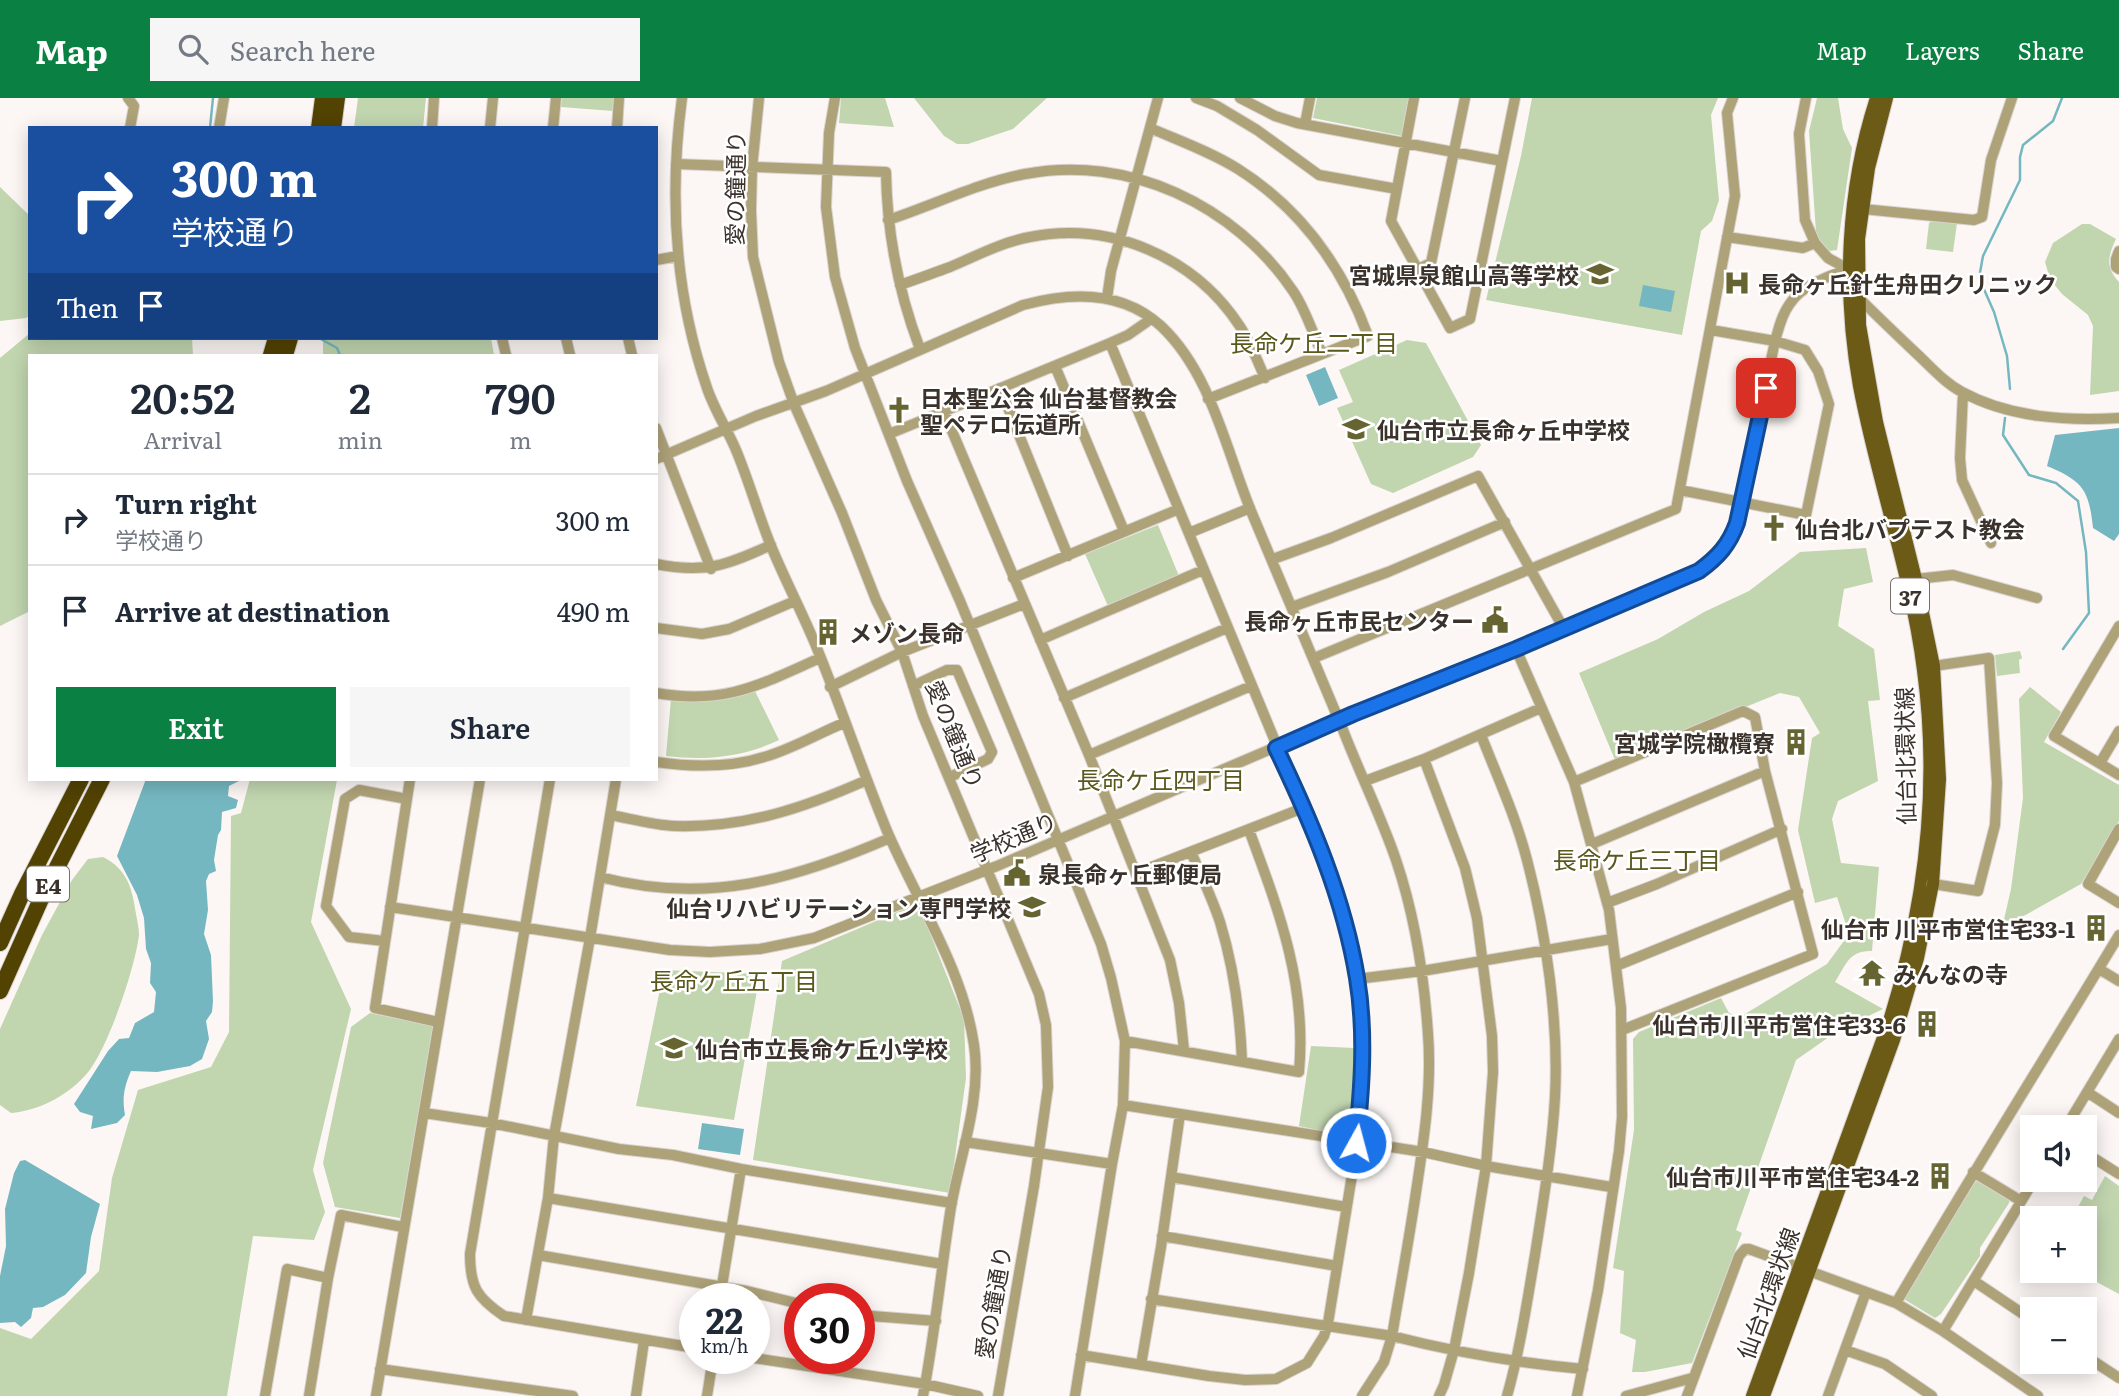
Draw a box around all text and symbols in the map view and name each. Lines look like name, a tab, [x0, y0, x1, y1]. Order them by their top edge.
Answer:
search box	[150, 18, 640, 81]
text: Map	[35, 25, 108, 74]
icon: search	[174, 30, 212, 68]
text: Search here	[230, 30, 376, 69]
text: Map	[1816, 32, 1867, 67]
text: Layers	[1905, 32, 1979, 67]
text: Share	[2017, 32, 2084, 67]
street label: 愛の鐘通り	[716, 130, 752, 246]
text: 300 m	[171, 139, 317, 212]
icon: right	[56, 154, 147, 245]
text: 学校通り	[171, 206, 299, 254]
place label: 宮城県泉館山高等学校	[1349, 257, 1579, 291]
school or university icon: 宮城県泉館山高等学校	[1585, 259, 1615, 289]
place label: 長命ヶ丘針生舟田クリニック	[1758, 266, 2057, 300]
hospital icon: 長命ヶ丘針生舟田クリニック	[1722, 268, 1752, 298]
text: Then	[56, 287, 118, 326]
icon: arrive	[132, 287, 170, 325]
district label: 長命ケ丘二丁目	[1230, 324, 1398, 359]
pin	[1736, 358, 1796, 418]
text: 20:52	[130, 365, 235, 427]
text: 2	[349, 365, 371, 427]
text: 790	[485, 365, 556, 427]
icon: arrive	[1747, 369, 1785, 407]
place label: 日本聖公会 仙台基督教会 聖ペテロ伝道所	[920, 380, 1178, 440]
church icon: 日本聖公会 仙台基督教会 聖ペテロ伝道所	[884, 395, 914, 425]
place label: 仙台市立長命ヶ丘中学校	[1377, 412, 1630, 446]
school or university icon: 仙台市立長命ヶ丘中学校	[1341, 414, 1371, 444]
text: Arrival	[144, 422, 222, 456]
text: min	[338, 422, 383, 456]
text: m	[509, 422, 532, 456]
text: Turn right	[115, 483, 257, 522]
text: 300 m	[555, 500, 630, 539]
icon: right	[56, 501, 94, 539]
place label: 仙台北バプテスト教会	[1795, 511, 2025, 545]
church icon: 仙台北バプテスト教会	[1759, 513, 1789, 543]
text: 学校通り	[115, 522, 207, 556]
road number: 37	[1891, 578, 1929, 614]
text: Arrive at destination	[115, 591, 390, 630]
text: 490 m	[557, 591, 630, 630]
icon: arrive	[56, 592, 94, 630]
place label: 長命ヶ丘市民センター	[1244, 603, 1474, 637]
public building icon: 長命ヶ丘市民センター	[1480, 605, 1510, 635]
place label: メゾン長命	[849, 615, 965, 649]
building icon: メゾン長命	[813, 617, 843, 647]
street label: 愛の鐘通り	[919, 674, 993, 794]
button: Exit	[56, 687, 336, 767]
button: Share	[350, 687, 630, 767]
street label: 仙台北環状線	[1886, 687, 1922, 825]
place label: 宮城学院橄欖寮	[1614, 725, 1775, 759]
building icon: 宮城学院橄欖寮	[1781, 727, 1811, 757]
district label: 長命ケ丘四丁目	[1077, 761, 1245, 796]
street label: 学校通り	[964, 802, 1062, 870]
district label: 長命ケ丘三丁目	[1553, 841, 1721, 876]
place label: 泉長命ヶ丘郵便局	[1038, 856, 1222, 890]
public building icon: 泉長命ヶ丘郵便局	[1002, 858, 1032, 888]
road number: E4	[27, 866, 69, 902]
place label: 仙台リハビリテーション専門学校	[666, 890, 1011, 924]
school or university icon: 仙台リハビリテーション専門学校	[1017, 892, 1047, 922]
place label: 仙台市 川平市営住宅33-1	[1821, 911, 2075, 945]
building icon: 仙台市 川平市営住宅33-1	[2081, 913, 2111, 943]
place label: みんなの寺	[1893, 956, 2008, 990]
temple icon: みんなの寺	[1857, 958, 1887, 988]
district label: 長命ケ丘五丁目	[650, 962, 818, 997]
place label: 仙台市川平市営住宅33-6	[1653, 1007, 1906, 1041]
building icon: 仙台市川平市営住宅33-6	[1912, 1009, 1942, 1039]
place label: 仙台市立長命ケ丘小学校	[695, 1031, 948, 1065]
school or university icon: 仙台市立長命ケ丘小学校	[659, 1033, 689, 1063]
position arrow	[1319, 1106, 1393, 1180]
map controls	[2020, 1115, 2097, 1374]
button: sound	[2020, 1115, 2097, 1192]
place label: 仙台市川平市営住宅34-2	[1666, 1159, 1919, 1193]
building icon: 仙台市川平市営住宅34-2	[1925, 1161, 1955, 1191]
button: +	[2020, 1206, 2097, 1283]
street label: 仙台北環状線	[1727, 1222, 1807, 1364]
street label: 愛の鐘通り	[965, 1242, 1019, 1362]
speed limit sign: 30	[784, 1283, 875, 1374]
text: 22	[706, 1293, 743, 1345]
button: −	[2020, 1297, 2097, 1374]
text: km/h	[701, 1332, 748, 1359]

